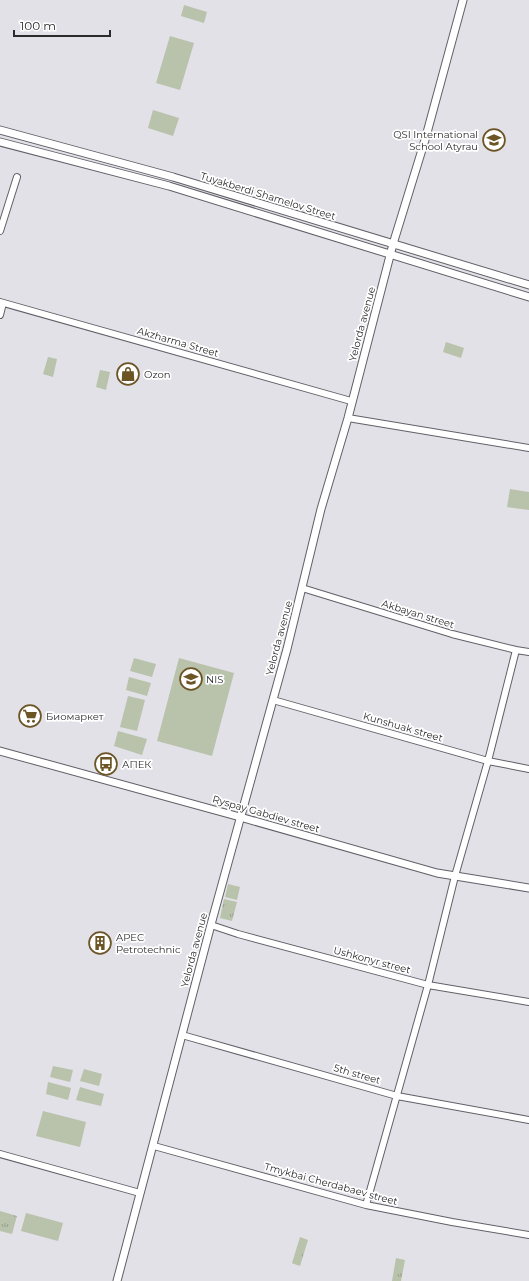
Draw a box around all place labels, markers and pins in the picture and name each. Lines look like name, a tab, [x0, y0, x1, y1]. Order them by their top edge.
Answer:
school or university icon: QSI International School Atyrau	[481, 127, 507, 153]
place label: QSI International School Atyrau	[393, 128, 478, 153]
shop icon: Ozon	[115, 361, 141, 387]
place label: Ozon	[144, 368, 170, 381]
school or university icon: NIS	[178, 666, 204, 692]
place label: NIS	[206, 673, 223, 686]
supermarket icon: Биомаркет	[17, 703, 43, 729]
place label: Биомаркет	[46, 710, 104, 723]
bus stop icon: АПЕК	[93, 751, 119, 777]
place label: АПЕК	[122, 758, 151, 771]
building icon: APEC Petrotechnic	[87, 930, 113, 956]
place label: APEC Petrotechnic	[116, 931, 181, 956]

